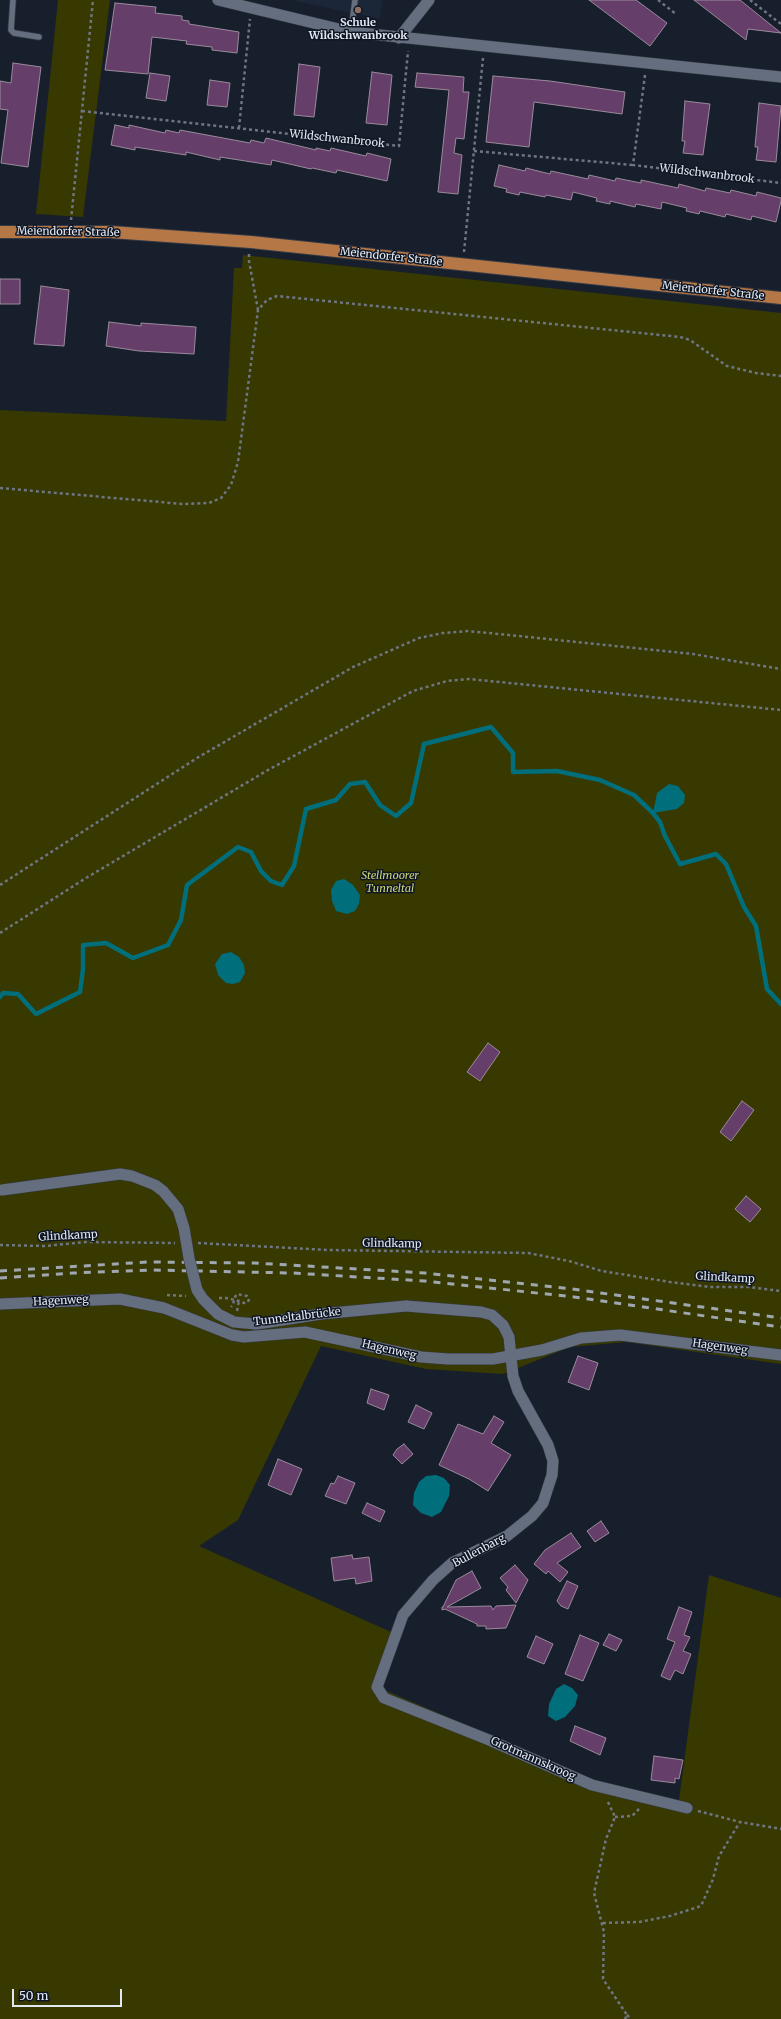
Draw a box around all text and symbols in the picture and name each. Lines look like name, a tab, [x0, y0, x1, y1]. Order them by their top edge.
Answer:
marker: Schule Wildschwanbrook	[353, 5, 363, 15]
place label: Schule Wildschwanbrook	[309, 16, 407, 42]
street label: Wildschwanbrook	[289, 127, 385, 151]
street label: Wildschwanbrook	[659, 162, 755, 186]
street label: Meiendorfer Straße	[16, 225, 120, 239]
street label: Meiendorfer Straße	[339, 245, 443, 269]
street label: Meiendorfer Straße	[661, 279, 765, 303]
park label: Stellmoorer Tunneltal	[361, 869, 419, 895]
street label: Glindkamp	[38, 1228, 98, 1244]
street label: Glindkamp	[362, 1237, 422, 1251]
street label: Glindkamp	[695, 1270, 755, 1286]
street label: Hagenweg	[33, 1293, 89, 1309]
street label: Tunneltalbrücke	[253, 1305, 341, 1329]
street label: Hagenweg	[360, 1337, 418, 1363]
street label: Hagenweg	[692, 1337, 748, 1357]
street label: Bullenbarg	[450, 1532, 508, 1570]
street label: Grotmannskroog	[489, 1734, 577, 1784]
scale bar	[14, 1981, 124, 2007]
text: 50 m	[19, 1988, 48, 2003]

